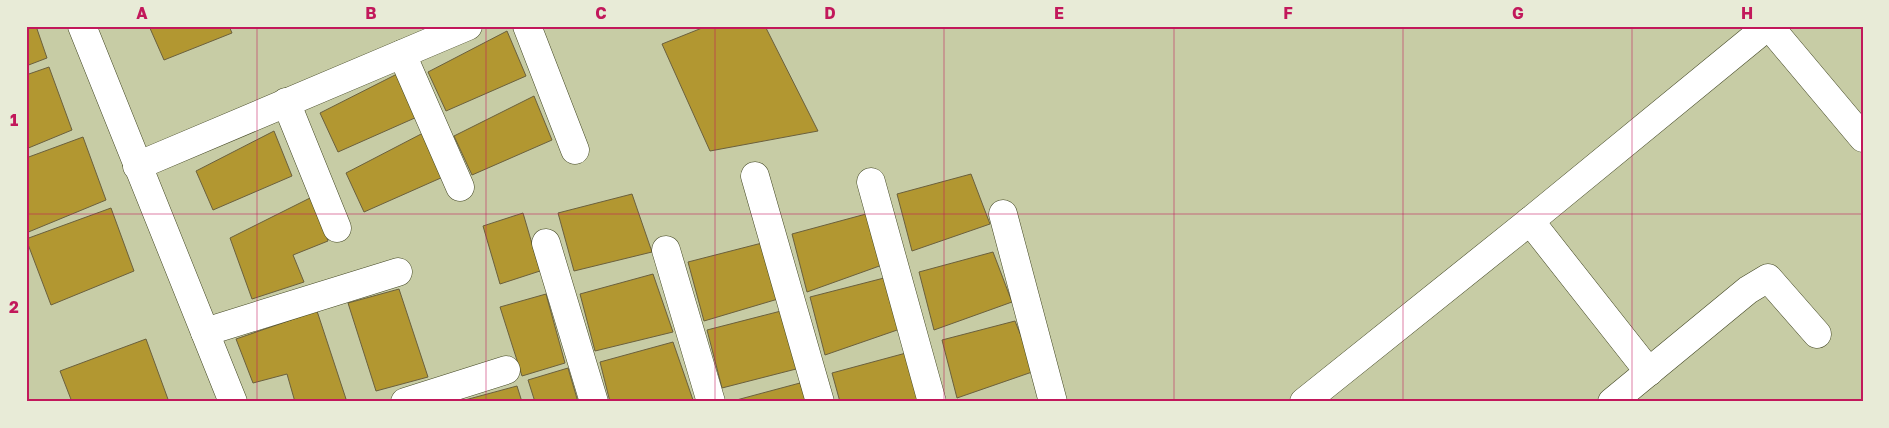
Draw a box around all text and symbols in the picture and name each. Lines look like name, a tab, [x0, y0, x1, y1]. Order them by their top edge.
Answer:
text: A	[136, 3, 148, 23]
text: B	[365, 3, 377, 23]
text: C	[595, 3, 607, 23]
text: D	[824, 3, 836, 23]
text: E	[1054, 3, 1064, 23]
text: F	[1283, 3, 1293, 23]
text: G	[1512, 3, 1524, 23]
text: H	[1741, 3, 1753, 23]
text: 1	[10, 110, 18, 130]
text: 2	[9, 297, 19, 317]

